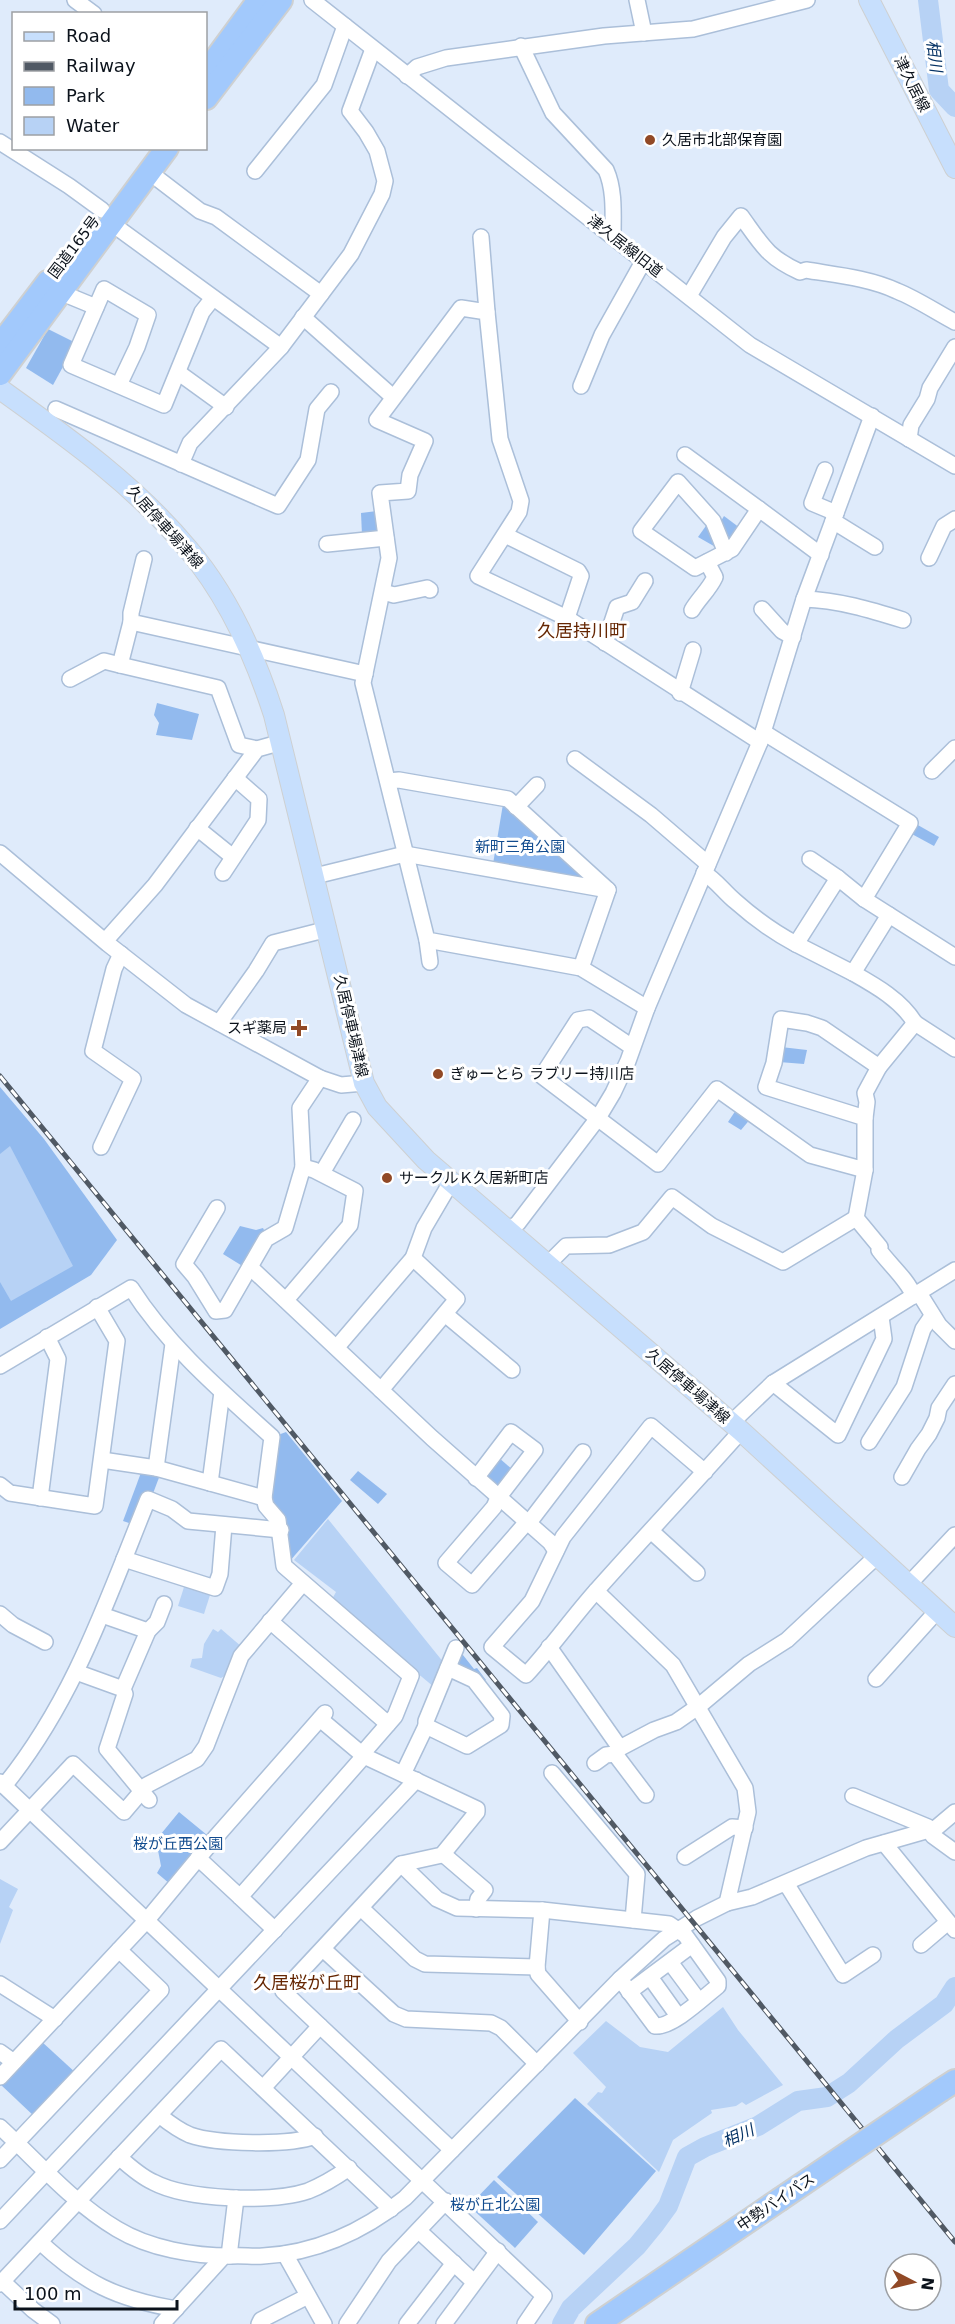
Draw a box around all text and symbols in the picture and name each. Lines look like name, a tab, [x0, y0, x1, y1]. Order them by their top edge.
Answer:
legend	[12, 12, 207, 150]
text: Road	[66, 25, 111, 46]
water label: 相川	[923, 39, 946, 75]
street label: 津久居線	[890, 53, 934, 115]
text: Railway	[66, 55, 136, 76]
text: Park	[66, 85, 105, 106]
text: Water	[66, 115, 120, 136]
place label: 久居市北部保育園	[662, 131, 782, 149]
marker: 久居市北部保育園	[643, 133, 657, 147]
street label: 津久居線旧道	[584, 211, 666, 281]
street label: 国道165号	[45, 212, 103, 282]
street label: 久居停車場津線	[123, 482, 207, 572]
district label: 久居持川町	[537, 620, 627, 641]
park label: 新町三角公園	[475, 838, 565, 856]
street label: 久居停車場津線	[330, 973, 372, 1079]
place label: スギ薬局	[227, 1019, 287, 1037]
marker: スギ薬局	[292, 1021, 306, 1035]
place label: ぎゅーとら ラブリー持川店	[450, 1065, 634, 1083]
marker: ぎゅーとら ラブリー持川店	[431, 1067, 445, 1081]
place label: サークルＫ久居新町店	[399, 1169, 549, 1187]
marker: サークルＫ久居新町店	[380, 1171, 394, 1185]
street label: 久居停車場津線	[642, 1345, 734, 1427]
park label: 桜が丘西公園	[133, 1835, 223, 1853]
district label: 久居桜が丘町	[253, 1972, 361, 1993]
water label: 相川	[720, 2119, 759, 2151]
street label: 中勢バイパス	[734, 2169, 818, 2235]
park label: 桜が丘北公園	[450, 2196, 540, 2214]
north arrow	[883, 2252, 943, 2312]
scale bar	[15, 2273, 177, 2311]
text: N	[917, 2276, 938, 2292]
text: 100 m	[24, 2283, 82, 2304]

